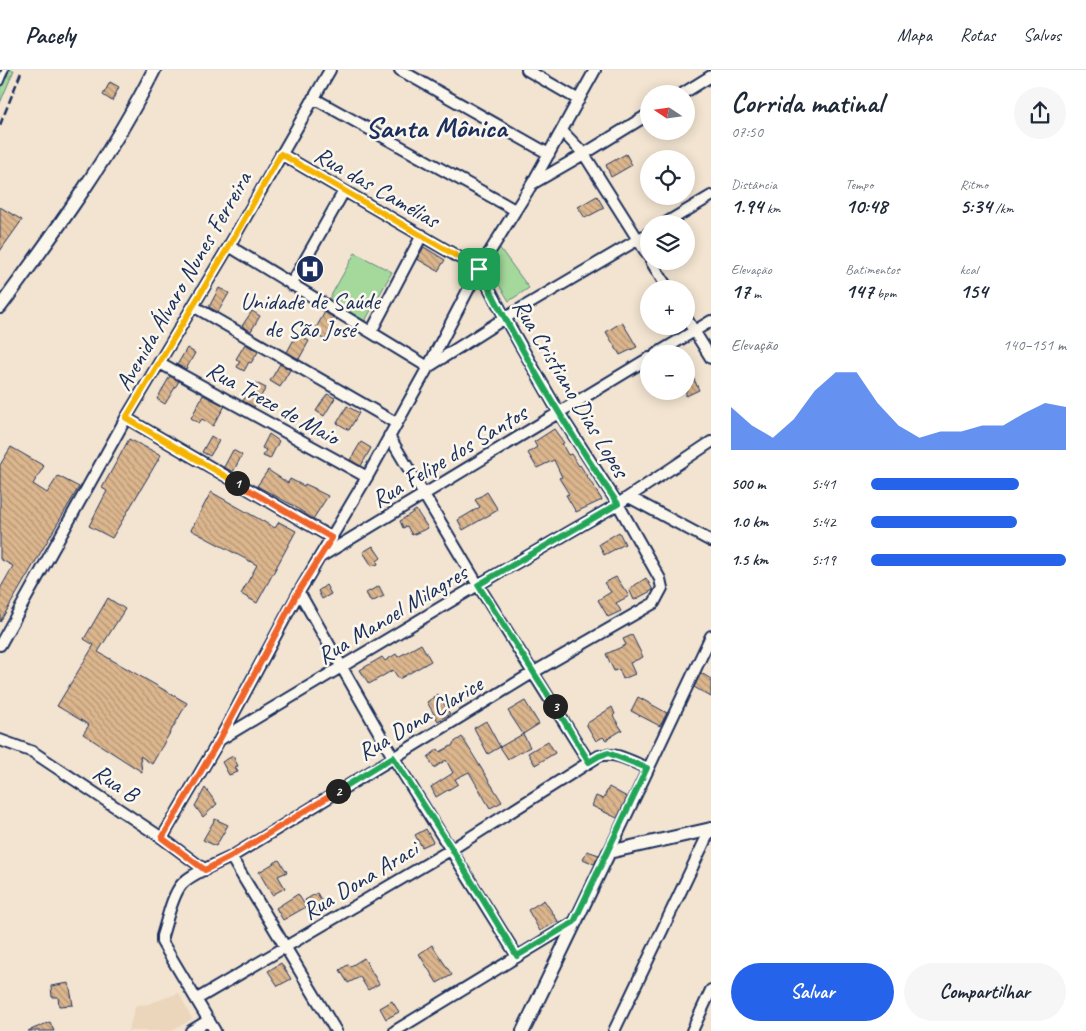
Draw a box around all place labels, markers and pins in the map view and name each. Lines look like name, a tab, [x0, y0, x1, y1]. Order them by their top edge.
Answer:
pin	[458, 248, 500, 290]
hospital icon: Unidade de Saúde de São José	[295, 254, 325, 284]
place label: Unidade de Saúde de São José	[240, 286, 382, 344]
pin: 1	[224, 470, 250, 496]
pin: 3	[542, 694, 568, 718]
pin: 2	[326, 778, 350, 804]

